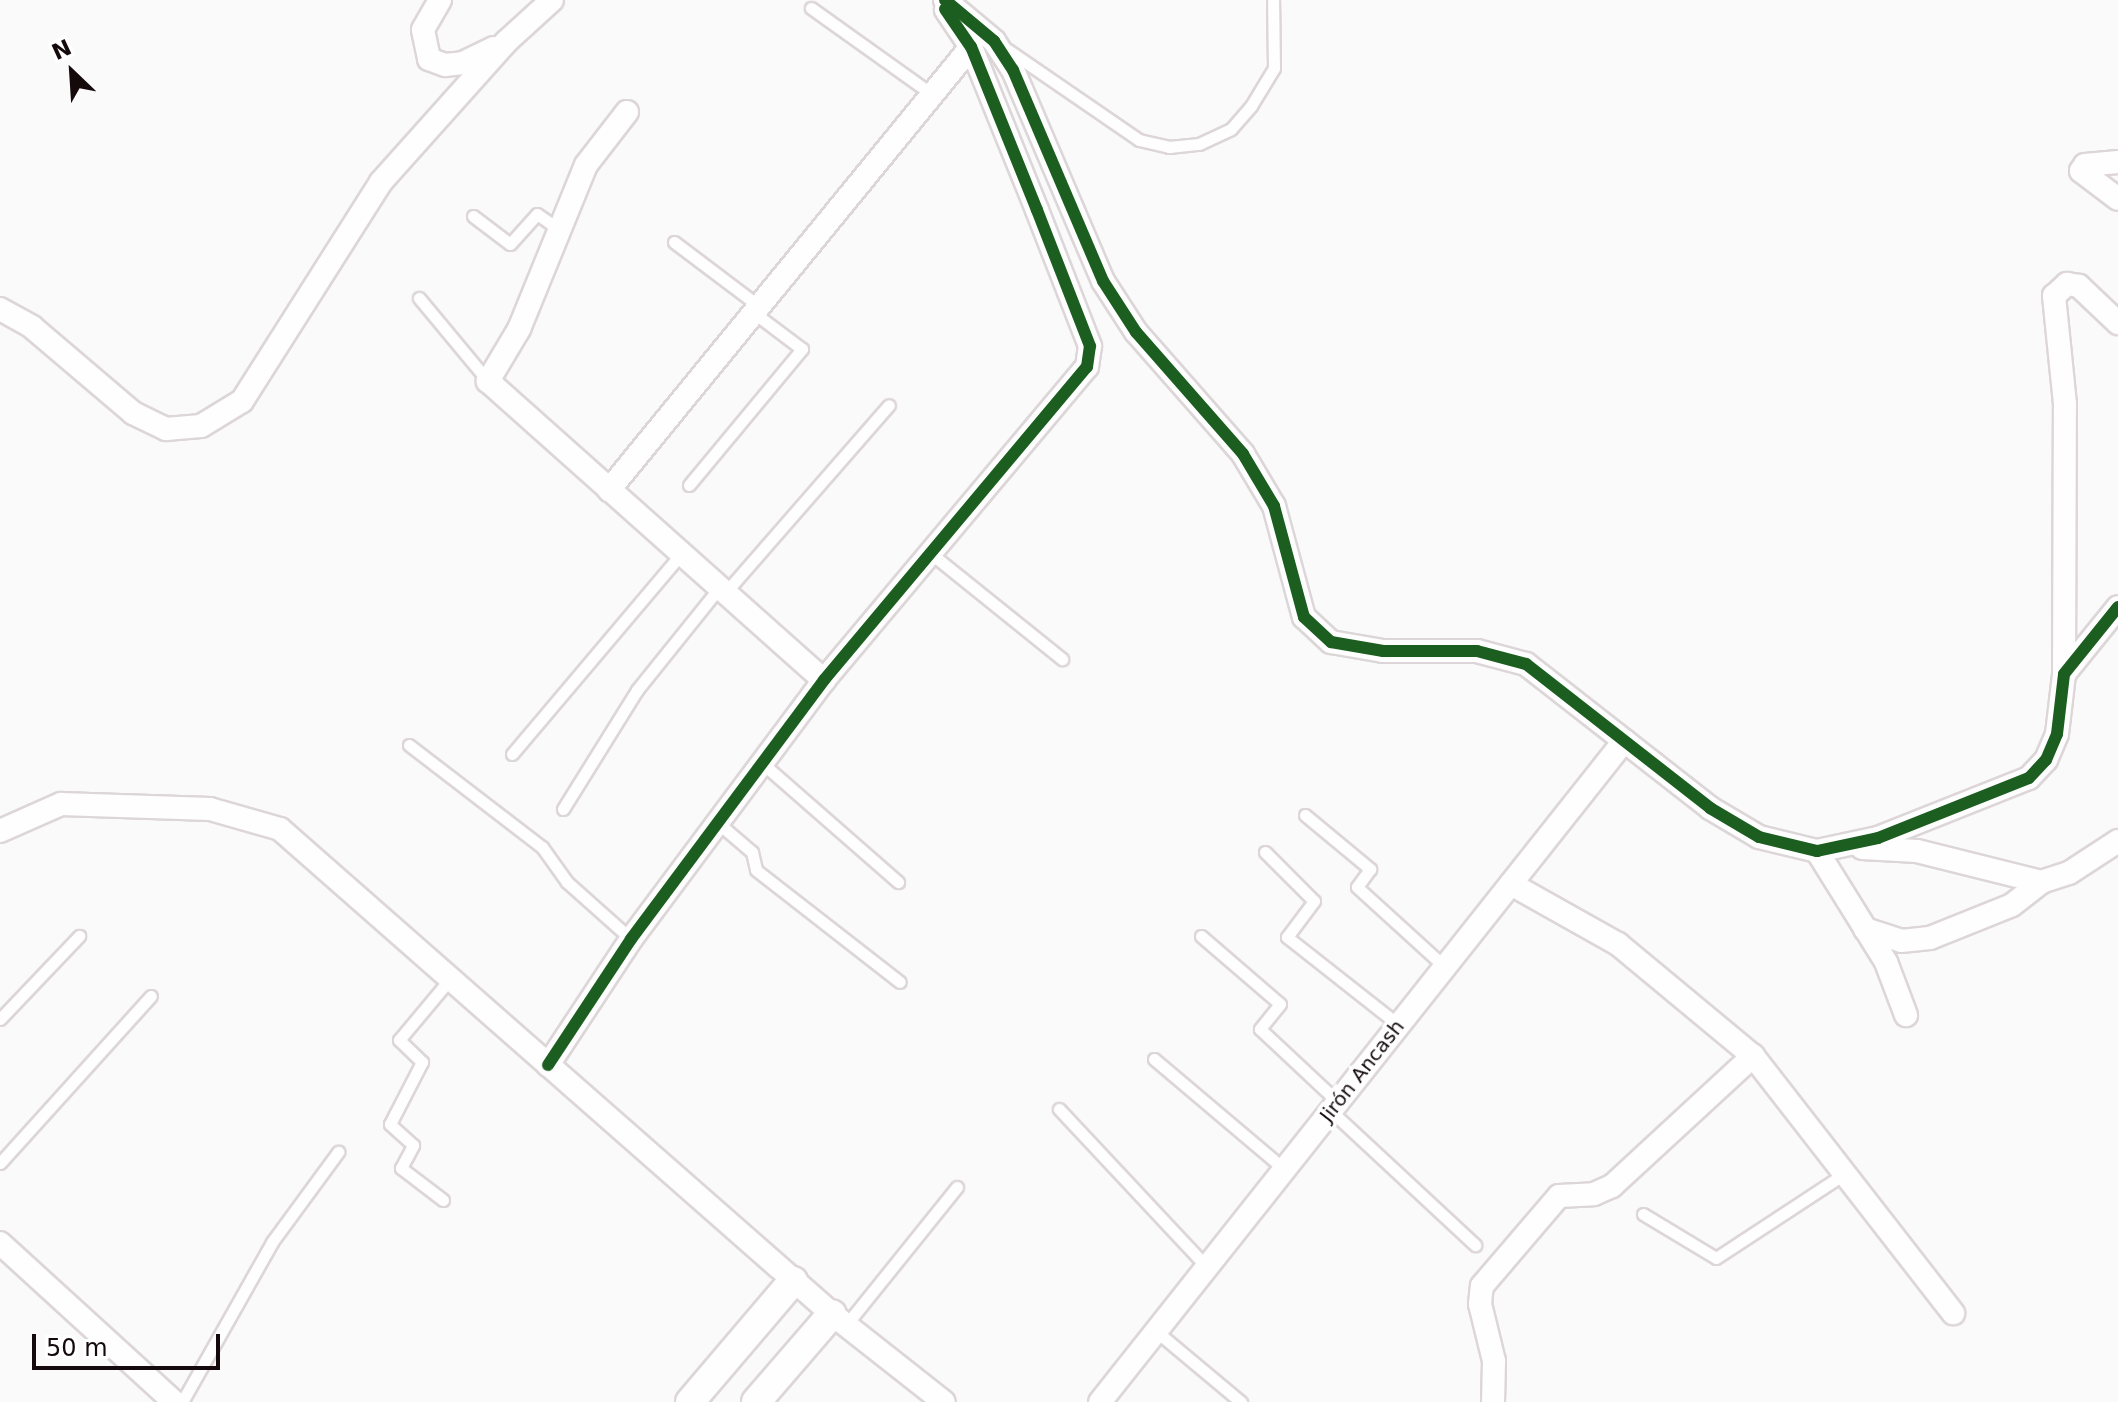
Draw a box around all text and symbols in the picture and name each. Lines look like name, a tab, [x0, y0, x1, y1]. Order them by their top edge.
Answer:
north arrow	[32, 32, 112, 112]
text: N	[48, 35, 75, 65]
street label: Jirón Ancash	[1315, 1015, 1409, 1127]
scale bar	[36, 1318, 224, 1368]
text: 50 m	[46, 1334, 108, 1362]

